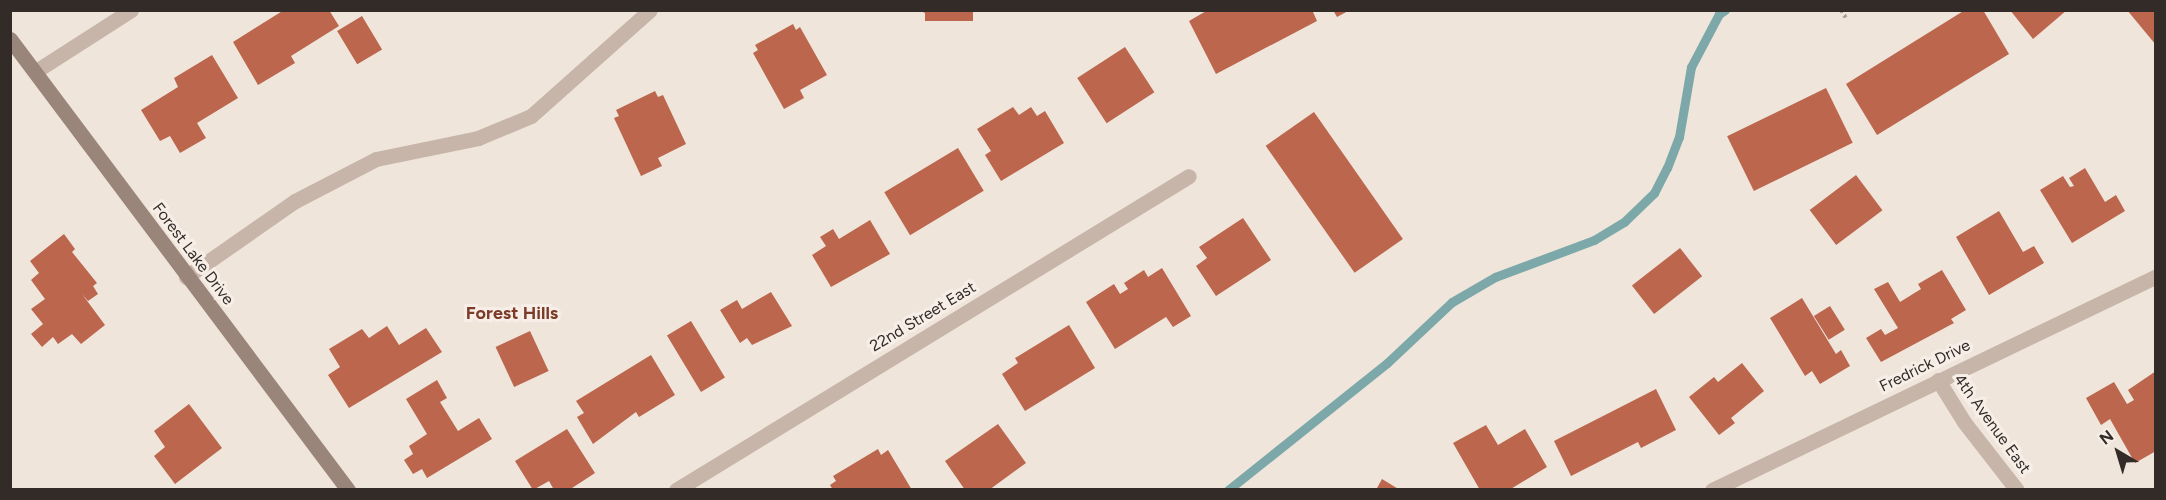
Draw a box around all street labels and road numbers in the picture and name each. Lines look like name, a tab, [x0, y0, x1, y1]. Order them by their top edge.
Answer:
street label: Forest Lake Drive	[148, 199, 238, 309]
street label: 22nd Street East	[867, 278, 979, 356]
street label: Fredrick Drive	[1877, 336, 1973, 396]
street label: 4th Avenue East	[1950, 371, 2034, 477]

